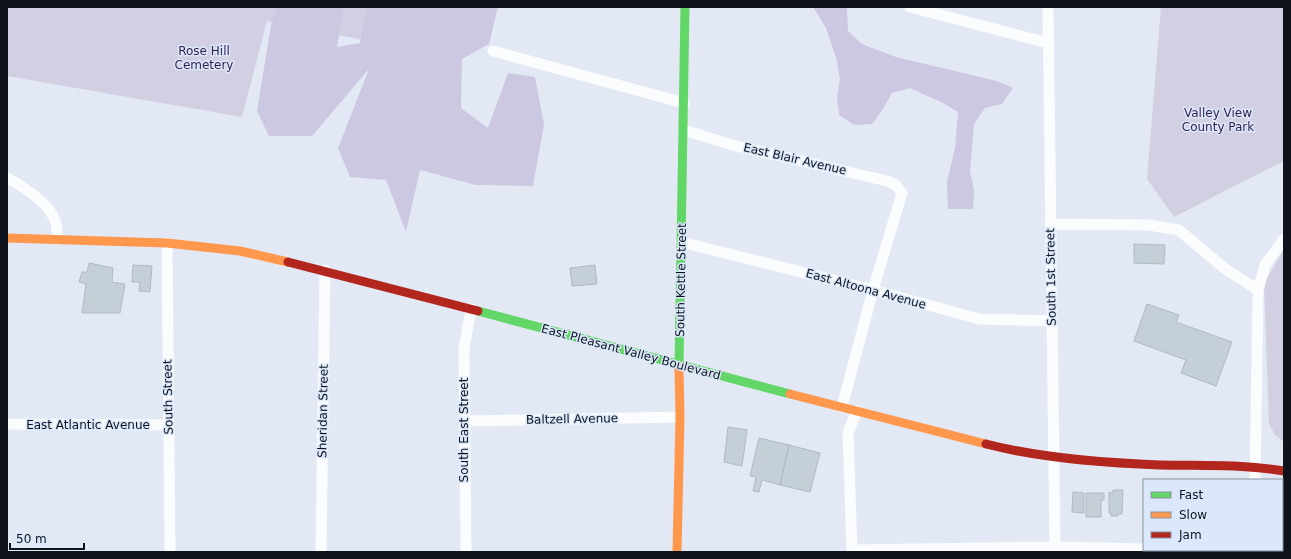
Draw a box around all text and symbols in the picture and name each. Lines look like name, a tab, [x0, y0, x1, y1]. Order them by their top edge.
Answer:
park label: Rose Hill Cemetery	[175, 44, 233, 72]
park label: Valley View County Park	[1182, 106, 1254, 134]
street label: East Blair Avenue	[742, 140, 848, 178]
street label: South Kettle Street	[673, 223, 689, 337]
street label: South 1st Street	[1043, 228, 1059, 326]
street label: East Altoona Avenue	[804, 266, 928, 312]
street label: East Pleasant Valley Boulevard	[540, 321, 722, 383]
street label: South Street	[160, 359, 176, 435]
street label: Sheridan Street	[315, 364, 331, 458]
street label: South East Street	[457, 377, 471, 482]
street label: Baltzell Avenue	[526, 411, 618, 427]
street label: East Atlantic Avenue	[26, 418, 150, 432]
legend	[1143, 479, 1283, 551]
text: Fast	[1179, 488, 1203, 502]
text: Slow	[1179, 508, 1207, 522]
scale bar	[10, 525, 84, 551]
text: Jam	[1178, 528, 1202, 542]
text: 50 m	[16, 532, 47, 546]

